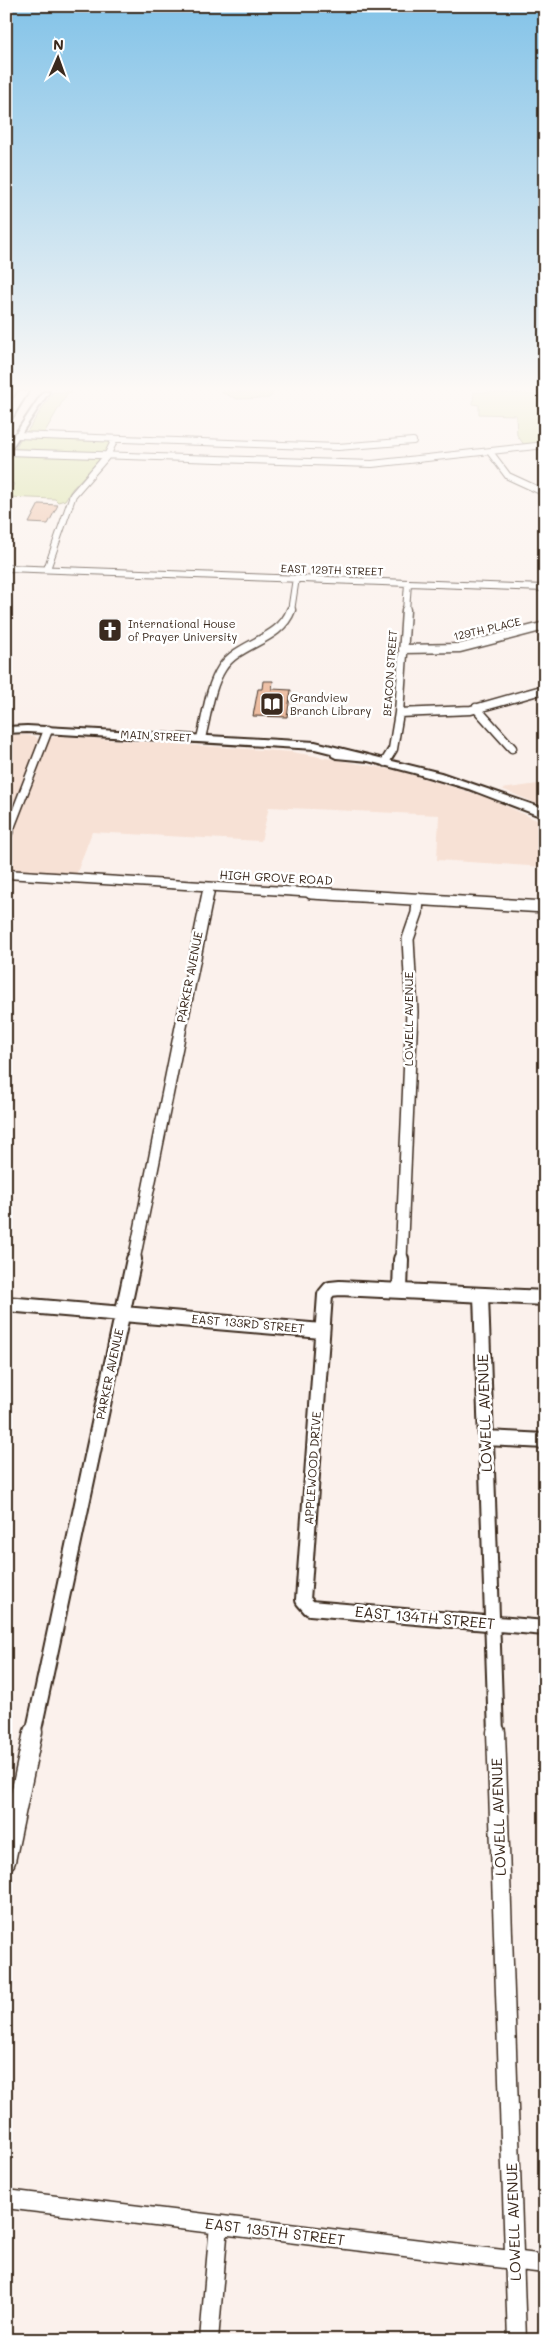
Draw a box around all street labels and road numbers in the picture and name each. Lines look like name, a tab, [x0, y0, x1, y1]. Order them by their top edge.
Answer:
street label: EAST 129TH STREET	[280, 560, 384, 579]
street label: 129TH PLACE	[452, 613, 522, 644]
street label: BEACON STREET	[379, 629, 400, 717]
street label: MAIN STREET	[120, 726, 192, 745]
street label: HIGH GROVE ROAD	[219, 866, 333, 888]
street label: PARKER AVENUE	[172, 930, 206, 1024]
street label: LOWELL AVENUE	[400, 972, 416, 1066]
street label: EAST 133RD STREET	[191, 1310, 305, 1336]
street label: PARKER AVENUE	[92, 1327, 127, 1421]
street label: LOWELL AVENUE	[472, 1353, 496, 1472]
street label: APPLEWOOD DRIVE	[300, 1411, 324, 1525]
street label: EAST 134TH STREET	[354, 1601, 496, 1633]
street label: LOWELL AVENUE	[486, 1757, 510, 1876]
street label: LOWELL AVENUE	[501, 2162, 525, 2281]
street label: EAST 135TH STREET	[204, 2213, 346, 2250]

